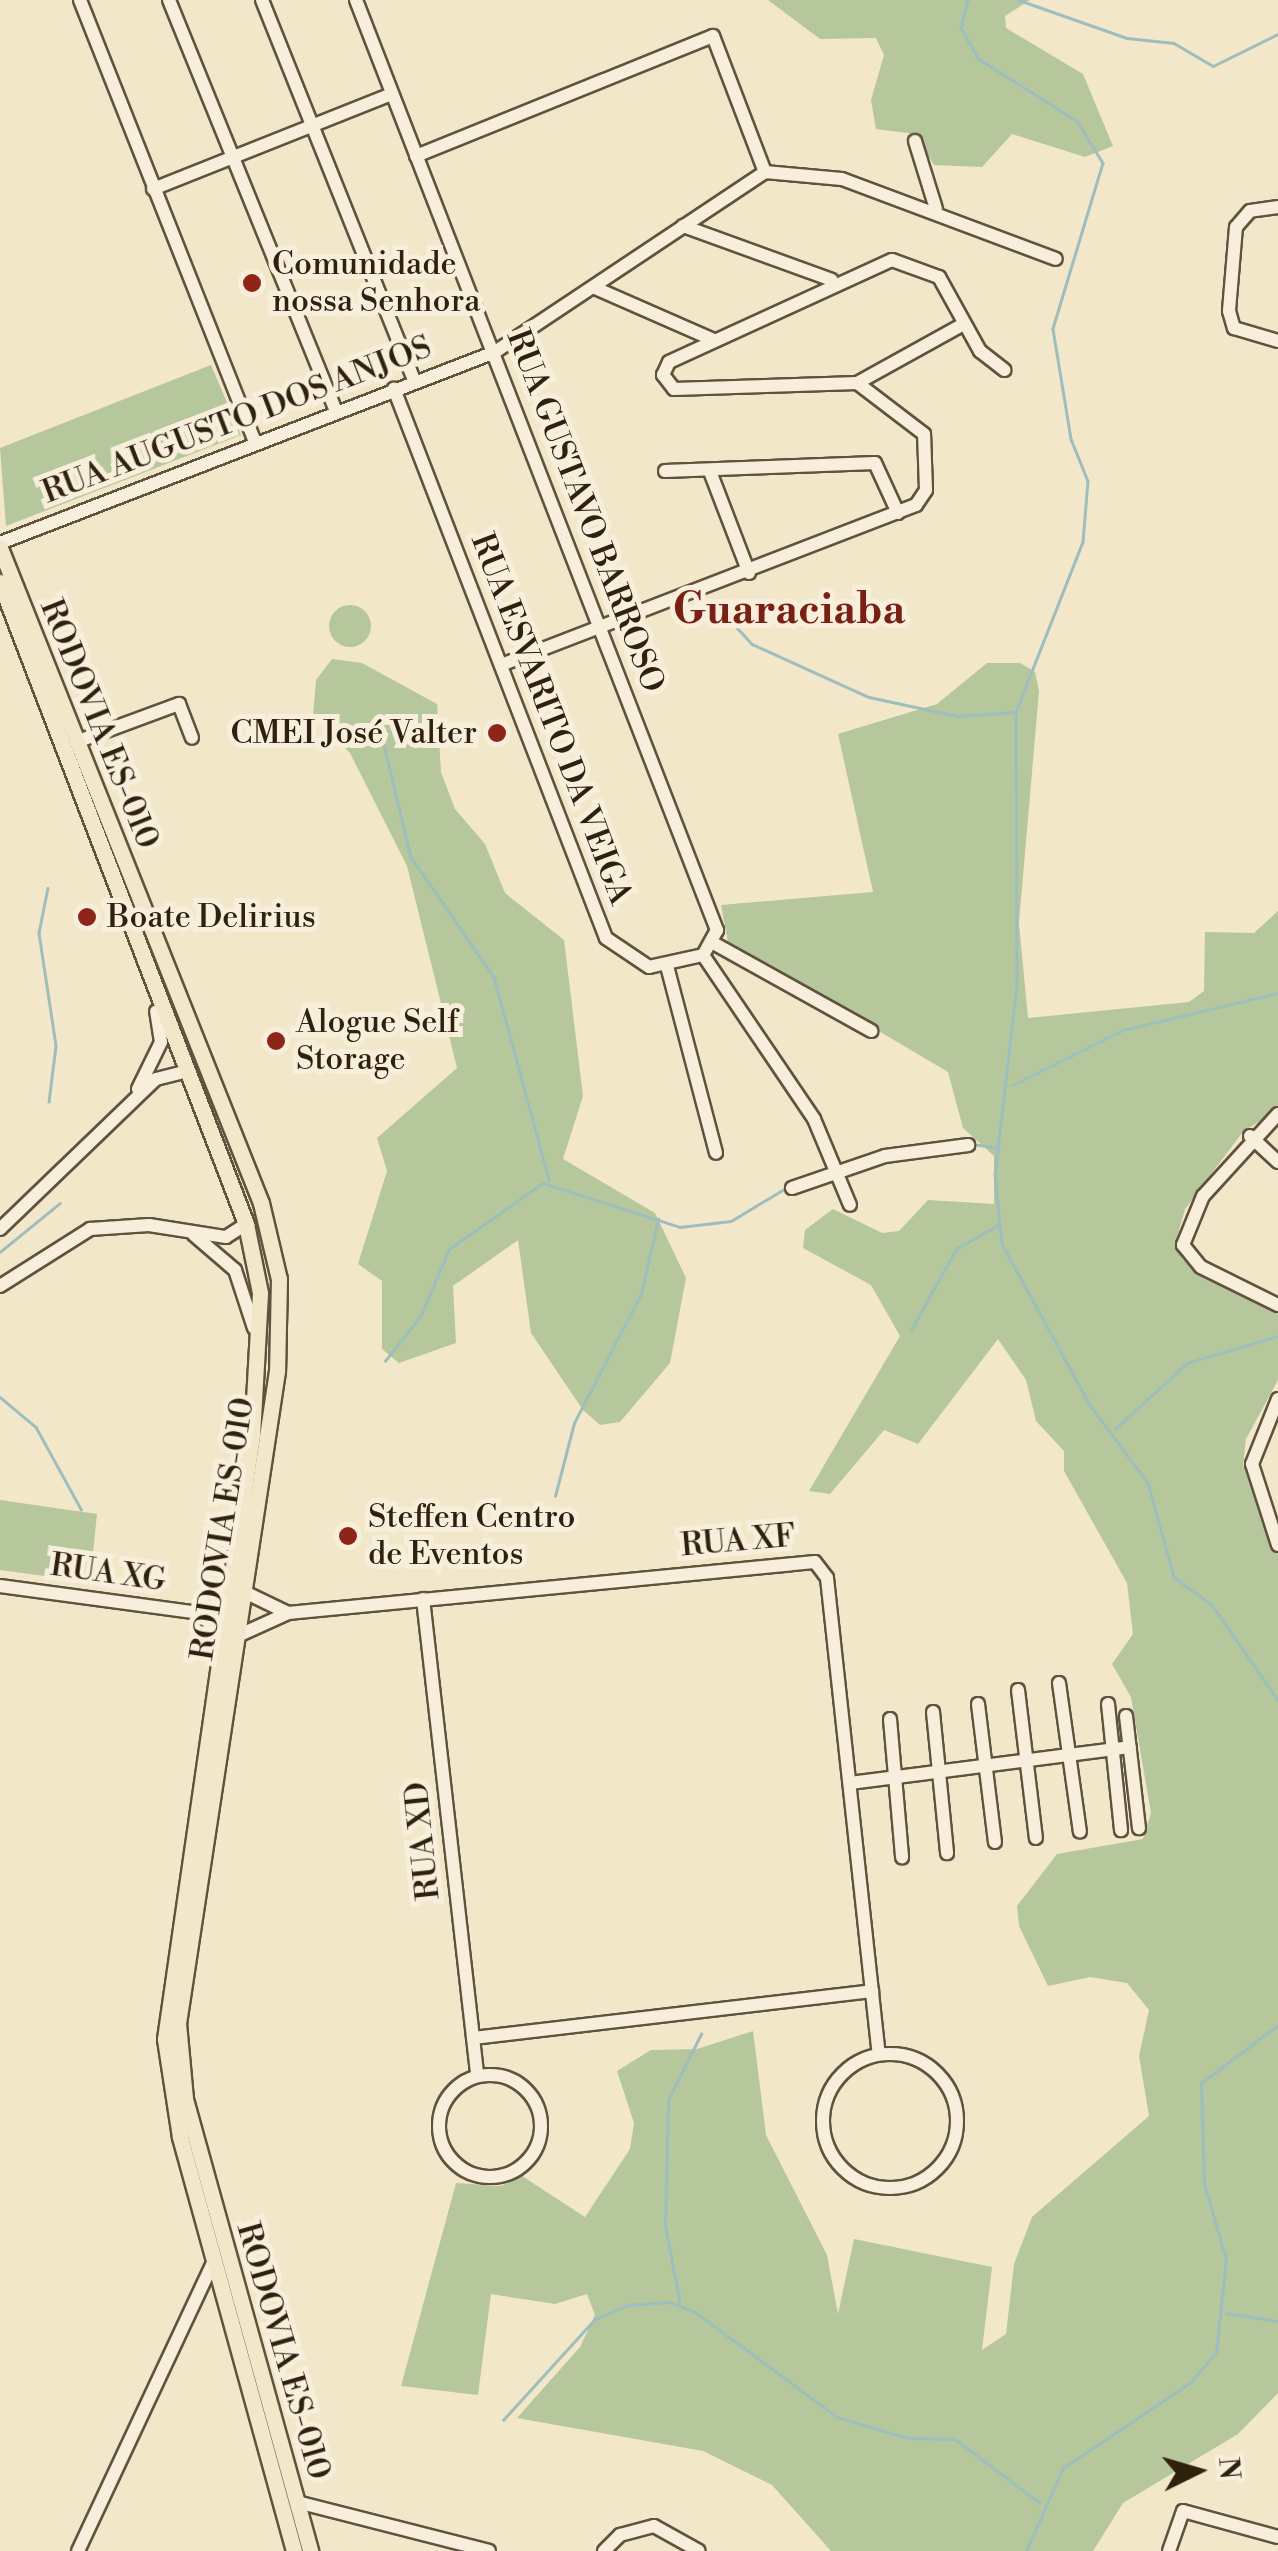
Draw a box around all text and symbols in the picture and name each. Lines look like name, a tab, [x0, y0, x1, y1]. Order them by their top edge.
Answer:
place label: Comunidade nossa Senhora	[272, 246, 480, 321]
marker: Comunidade nossa Senhora	[241, 272, 263, 294]
street label: RUA GUSTAVO BARROSO	[498, 324, 672, 698]
street label: RUA AUGUSTO DOS ANJOS	[37, 328, 437, 512]
street label: RUA ESVARITO DA VEIGA	[462, 528, 640, 910]
district label: Guaraciaba	[673, 586, 905, 636]
street label: RODOVIA ES-010	[31, 594, 167, 854]
place label: CMEI José Valter	[231, 714, 477, 752]
marker: CMEI José Valter	[486, 722, 508, 744]
place label: Boate Delirius	[107, 898, 316, 936]
marker: Boate Delirius	[76, 906, 98, 928]
place label: Alogue Self Storage	[296, 1004, 459, 1079]
marker: Alogue Self Storage	[265, 1030, 287, 1052]
street label: RODOVIA ES-010	[183, 1395, 263, 1663]
place label: Steffen Centro de Eventos	[368, 1499, 575, 1574]
street label: RUA XF	[679, 1517, 797, 1565]
marker: Steffen Centro de Eventos	[337, 1525, 359, 1547]
street label: RUA XG	[48, 1546, 168, 1600]
street label: RUA XD	[398, 1780, 448, 1902]
street label: RODOVIA ES-010	[228, 2218, 338, 2484]
north arrow	[1148, 2421, 1248, 2521]
text: N	[1210, 2456, 1247, 2481]

